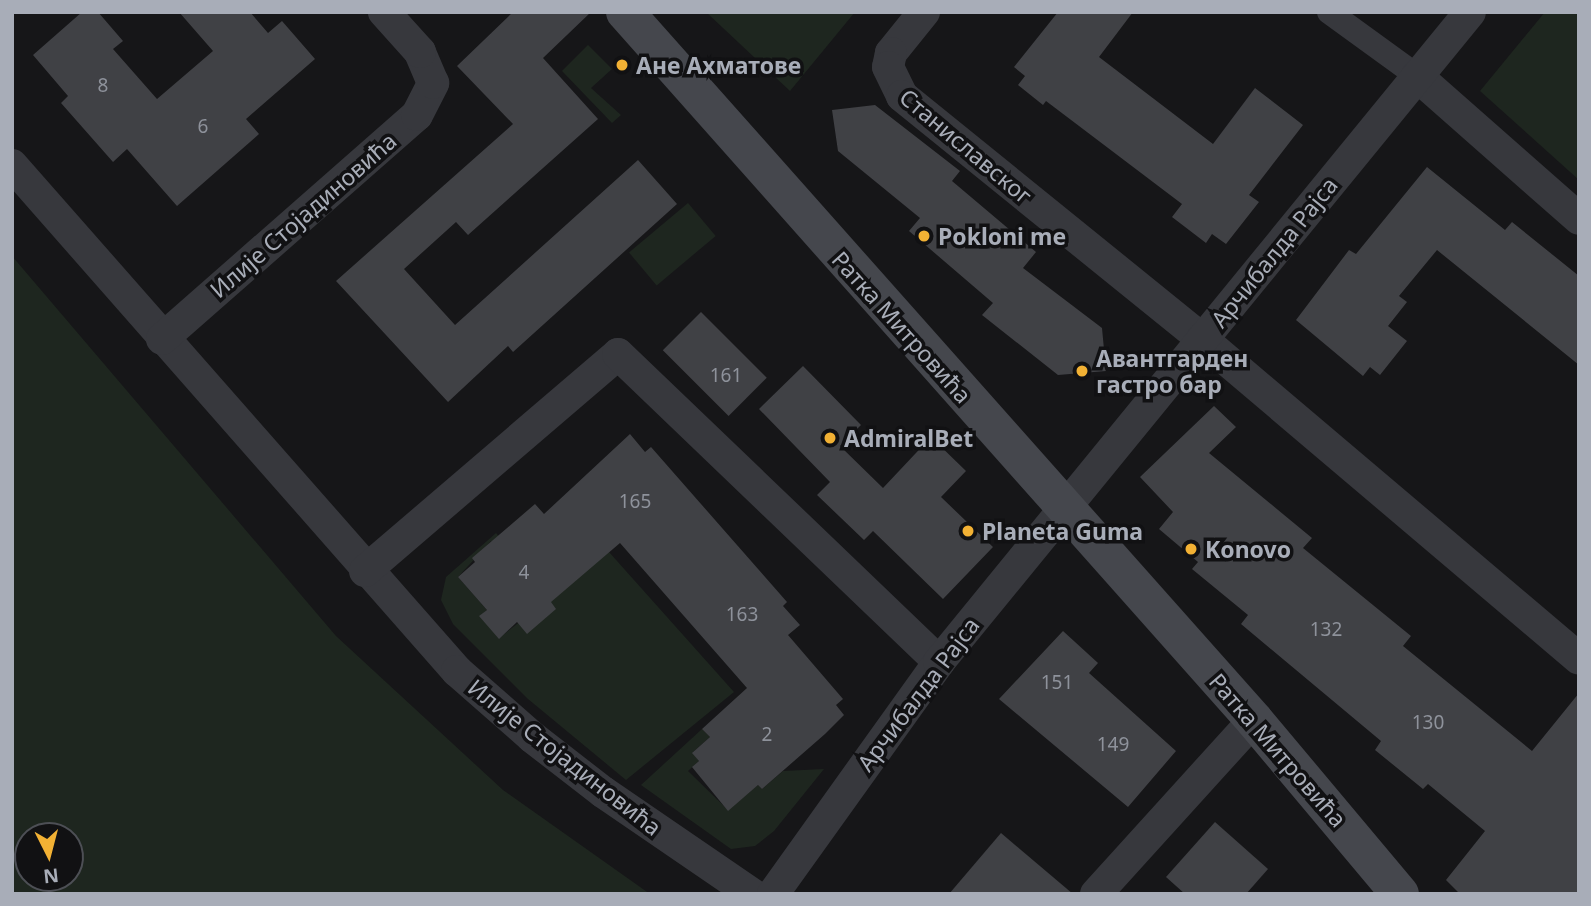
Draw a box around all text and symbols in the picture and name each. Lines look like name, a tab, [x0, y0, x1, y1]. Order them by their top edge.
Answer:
place label: Ане Ахматове	[636, 51, 801, 79]
marker: Ане Ахматове	[614, 57, 630, 73]
house number: 8	[98, 75, 108, 97]
street label: Станиславског	[894, 83, 1038, 209]
house number: 6	[198, 116, 208, 138]
street label: Илије Стојадиновића	[204, 127, 402, 303]
street label: Арчибалда Рајса	[1205, 171, 1343, 333]
place label: Pokloni me	[938, 222, 1066, 250]
marker: Pokloni me	[916, 228, 932, 244]
street label: Ратка Митровића	[827, 245, 977, 409]
place label: Авантгарден гастро бар	[1096, 344, 1248, 398]
marker: Авантгарден гастро бар	[1074, 363, 1090, 379]
house number: 161	[710, 365, 742, 387]
place label: AdmiralBet	[844, 424, 973, 452]
marker: AdmiralBet	[822, 430, 838, 446]
house number: 165	[619, 491, 651, 513]
place label: Planeta Guma	[982, 517, 1143, 545]
marker: Planeta Guma	[960, 523, 976, 539]
place label: Konovo	[1205, 535, 1291, 563]
marker: Konovo	[1183, 541, 1199, 557]
house number: 4	[519, 562, 529, 584]
house number: 163	[726, 604, 758, 626]
street label: Арчибалда Рајса	[851, 612, 985, 776]
house number: 132	[1310, 619, 1342, 641]
street label: Ратка Митровића	[1204, 667, 1352, 833]
house number: 151	[1041, 672, 1073, 694]
street label: Илије Стојадиновића	[463, 673, 667, 841]
house number: 130	[1412, 712, 1444, 734]
house number: 2	[762, 724, 772, 746]
house number: 149	[1097, 734, 1129, 756]
north arrow	[14, 822, 84, 892]
text: N	[42, 862, 60, 890]

